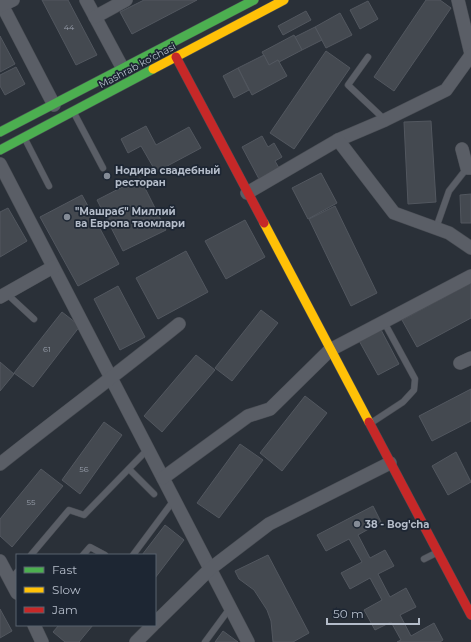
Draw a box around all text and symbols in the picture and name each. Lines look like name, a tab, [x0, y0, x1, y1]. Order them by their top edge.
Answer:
house number: 44	[64, 22, 75, 32]
street label: Mashrab ko'chasi	[96, 40, 178, 91]
place label: Нодира свадебный ресторан	[115, 164, 220, 189]
marker: Нодира свадебный ресторан	[102, 171, 112, 181]
place label: "Машраб" Миллий ва Европа таомлари	[75, 205, 185, 230]
marker: "Машраб" Миллий ва Европа таомлари	[62, 212, 72, 222]
house number: 61	[43, 344, 51, 354]
house number: 56	[79, 464, 89, 474]
house number: 55	[26, 497, 36, 507]
place label: 38 - Bog'cha	[364, 518, 429, 531]
marker: 38 - Bog'cha	[352, 519, 362, 529]
legend	[16, 554, 156, 626]
text: Fast	[52, 562, 77, 577]
text: Slow	[52, 582, 81, 597]
scale bar	[327, 600, 419, 626]
text: Jam	[51, 602, 78, 617]
text: 50 m	[333, 606, 364, 621]

